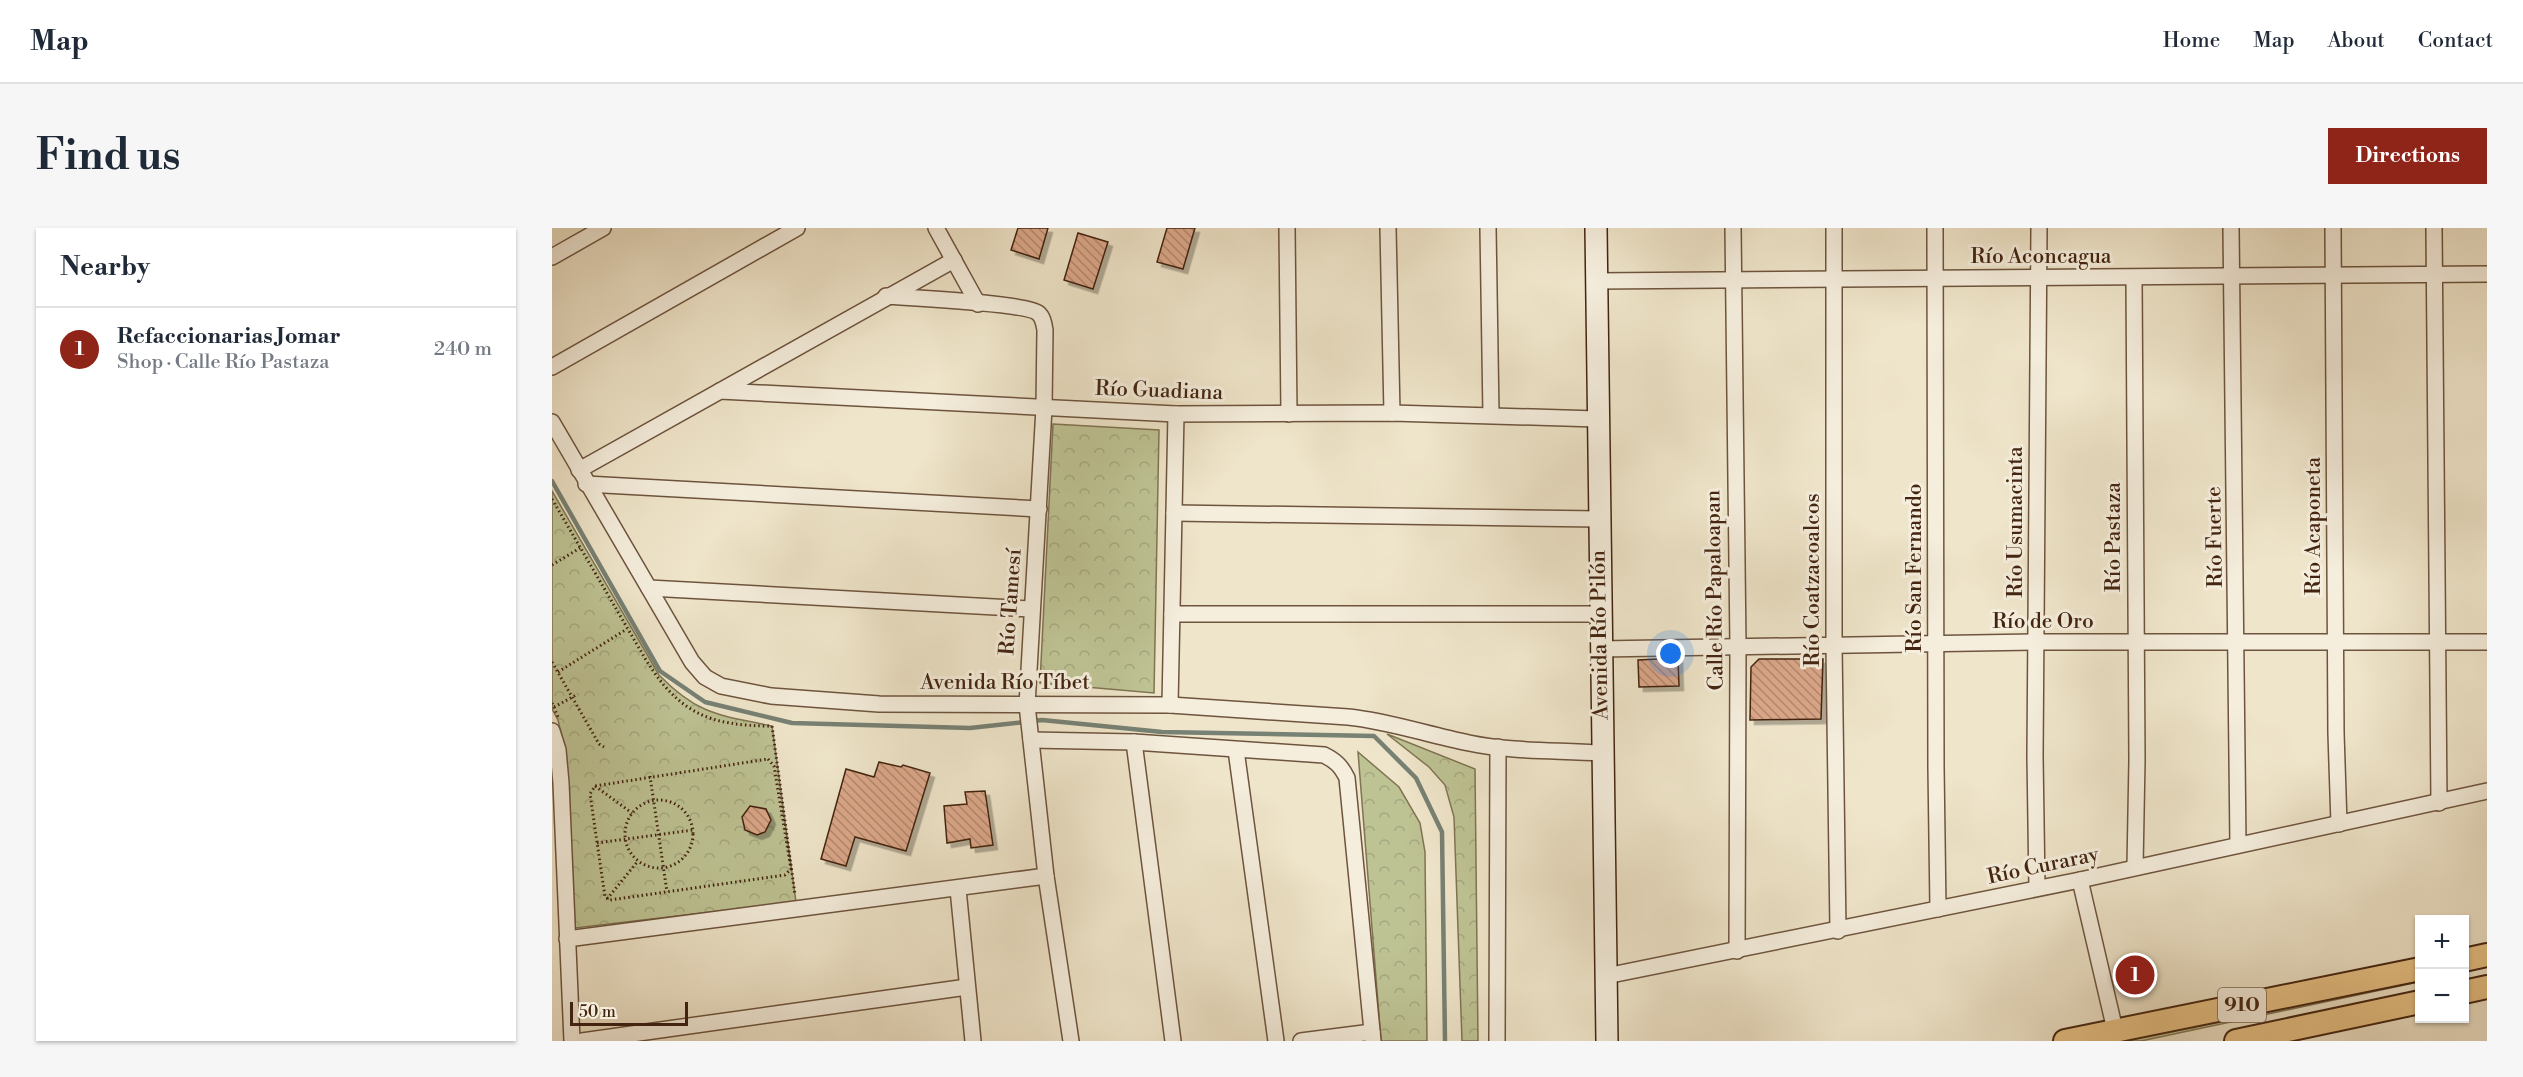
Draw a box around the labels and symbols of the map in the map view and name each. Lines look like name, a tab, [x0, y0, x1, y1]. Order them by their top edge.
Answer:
street label: Río Aconcagua	[1970, 244, 2112, 270]
street label: Río Guadiana	[1094, 376, 1224, 406]
street label: Río Usumacinta	[2003, 446, 2029, 598]
street label: Río Acaponeta	[2301, 457, 2327, 595]
street label: Río Pastaza	[2101, 482, 2127, 592]
street label: Río San Fernando	[1902, 484, 1928, 652]
street label: Río Fuerte	[2201, 486, 2229, 588]
street label: Calle Río Papaloapan	[1700, 489, 1730, 691]
street label: Río Coatzacoalcos	[1800, 493, 1826, 667]
street label: Río Tamesí	[994, 547, 1028, 656]
street label: Avenida Río Pilón	[1586, 549, 1614, 721]
street label: Río de Oro	[1992, 609, 2094, 635]
your location	[1656, 639, 1685, 668]
street label: Avenida Río Tíbet	[919, 670, 1090, 696]
street label: Río Curaray	[1985, 841, 2102, 890]
pin: 1	[2116, 952, 2154, 998]
road number: 910	[2218, 988, 2266, 1022]
scale bar	[570, 999, 688, 1026]

